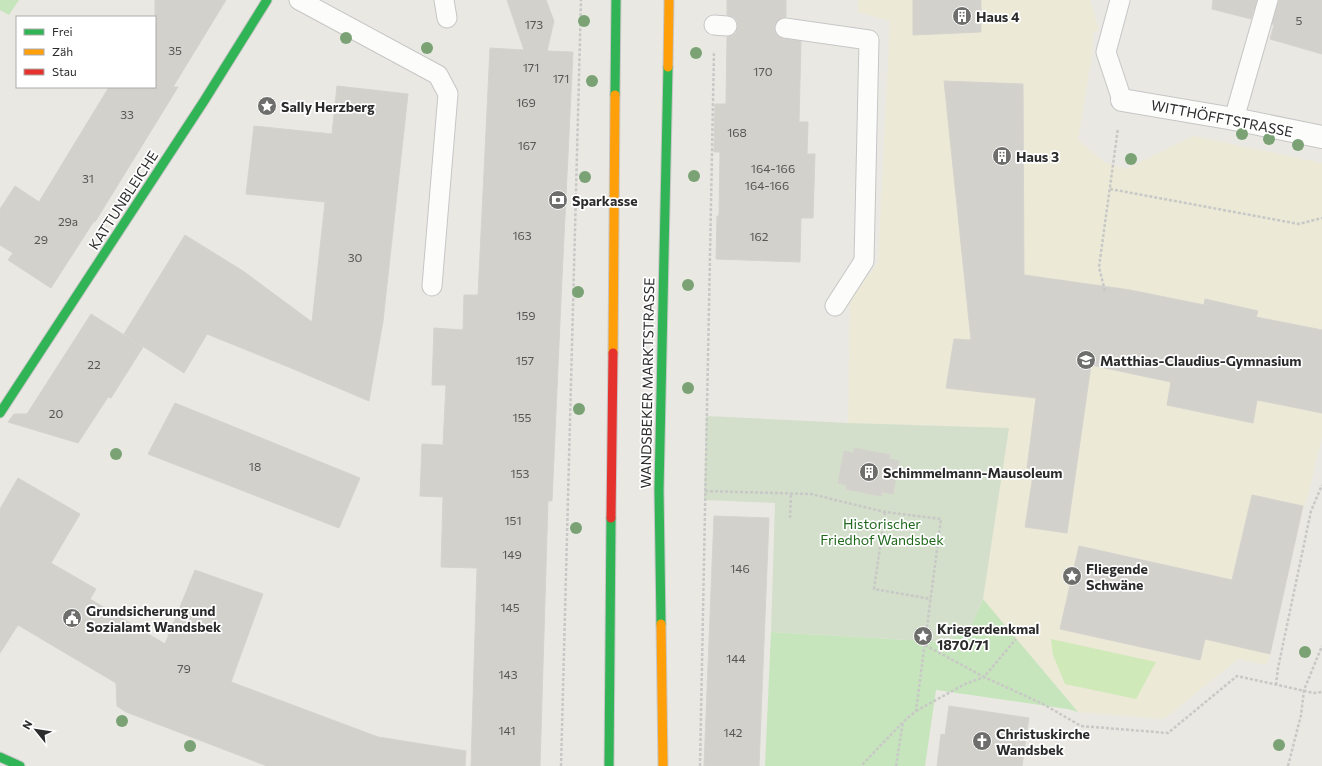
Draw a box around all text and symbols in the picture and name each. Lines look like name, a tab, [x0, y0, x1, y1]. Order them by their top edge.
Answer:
building icon: Haus 4	[951, 5, 973, 27]
place label: Haus 4	[976, 8, 1020, 25]
house number: 5	[1296, 13, 1303, 27]
legend	[16, 16, 156, 88]
house number: 173	[525, 17, 543, 31]
text: Frei	[52, 24, 73, 38]
house number: 35	[168, 43, 182, 57]
text: Zäh	[52, 44, 73, 58]
house number: 171	[523, 60, 539, 74]
text: Stau	[52, 64, 77, 78]
house number: 170	[753, 64, 773, 78]
house number: 171	[553, 71, 569, 85]
place icon: Sally Herzberg	[256, 95, 278, 117]
house number: 169	[516, 95, 536, 109]
street label: WITTHÖFFTSTRASSE	[1150, 96, 1294, 140]
place label: Sally Herzberg	[281, 98, 375, 115]
house number: 33	[120, 107, 134, 121]
house number: 168	[727, 125, 747, 139]
house number: 167	[518, 138, 536, 152]
building icon: Haus 3	[991, 145, 1013, 167]
street label: KATTUNBLEICHE	[85, 147, 161, 253]
place label: Haus 3	[1016, 148, 1059, 165]
house number: 164-166	[751, 161, 795, 175]
house number: 31	[82, 171, 94, 185]
house number: 164-166	[745, 178, 789, 192]
bank icon: Sparkasse	[547, 189, 569, 211]
place label: Sparkasse	[572, 192, 638, 209]
house number: 29a	[58, 214, 78, 228]
house number: 163	[512, 228, 532, 242]
house number: 162	[749, 229, 769, 243]
house number: 29	[34, 232, 48, 246]
house number: 30	[348, 250, 363, 264]
street label: WANDSBEKER MARKTSTRASSE	[637, 278, 657, 488]
house number: 159	[516, 308, 536, 322]
school or university icon: Matthias-Claudius-Gymnasium	[1075, 349, 1097, 371]
place label: Matthias-Claudius-Gymnasium	[1100, 352, 1302, 369]
house number: 157	[516, 353, 534, 367]
house number: 22	[87, 357, 101, 371]
house number: 20	[49, 406, 63, 420]
house number: 155	[513, 410, 532, 424]
house number: 18	[249, 459, 261, 473]
building icon: Schimmelmann-Mausoleum	[858, 461, 880, 483]
place label: Schimmelmann-Mausoleum	[883, 464, 1062, 481]
house number: 153	[511, 466, 530, 480]
house number: 151	[504, 513, 522, 527]
park label: Historischer Friedhof Wandsbek	[820, 515, 944, 548]
house number: 149	[502, 547, 522, 561]
place label: Fliegende Schwäne	[1086, 560, 1148, 593]
house number: 146	[730, 561, 750, 575]
place icon: Fliegende Schwäne	[1061, 565, 1083, 587]
house number: 145	[500, 600, 520, 614]
place label: Grundsicherung und Sozialamt Wandsbek	[86, 602, 221, 635]
public building icon: Grundsicherung und Sozialamt Wandsbek	[61, 607, 83, 629]
place label: Kriegerdenkmal 1870/71	[937, 620, 1039, 653]
place icon: Kriegerdenkmal 1870/71	[912, 625, 934, 647]
house number: 144	[726, 651, 746, 665]
house number: 79	[177, 661, 191, 675]
house number: 143	[498, 667, 518, 681]
north arrow	[16, 710, 56, 750]
text: N	[19, 718, 35, 732]
house number: 141	[498, 723, 516, 737]
house number: 142	[724, 725, 743, 739]
place label: Christuskirche Wandsbek	[996, 725, 1090, 758]
church icon: Christuskirche Wandsbek	[971, 730, 993, 752]

